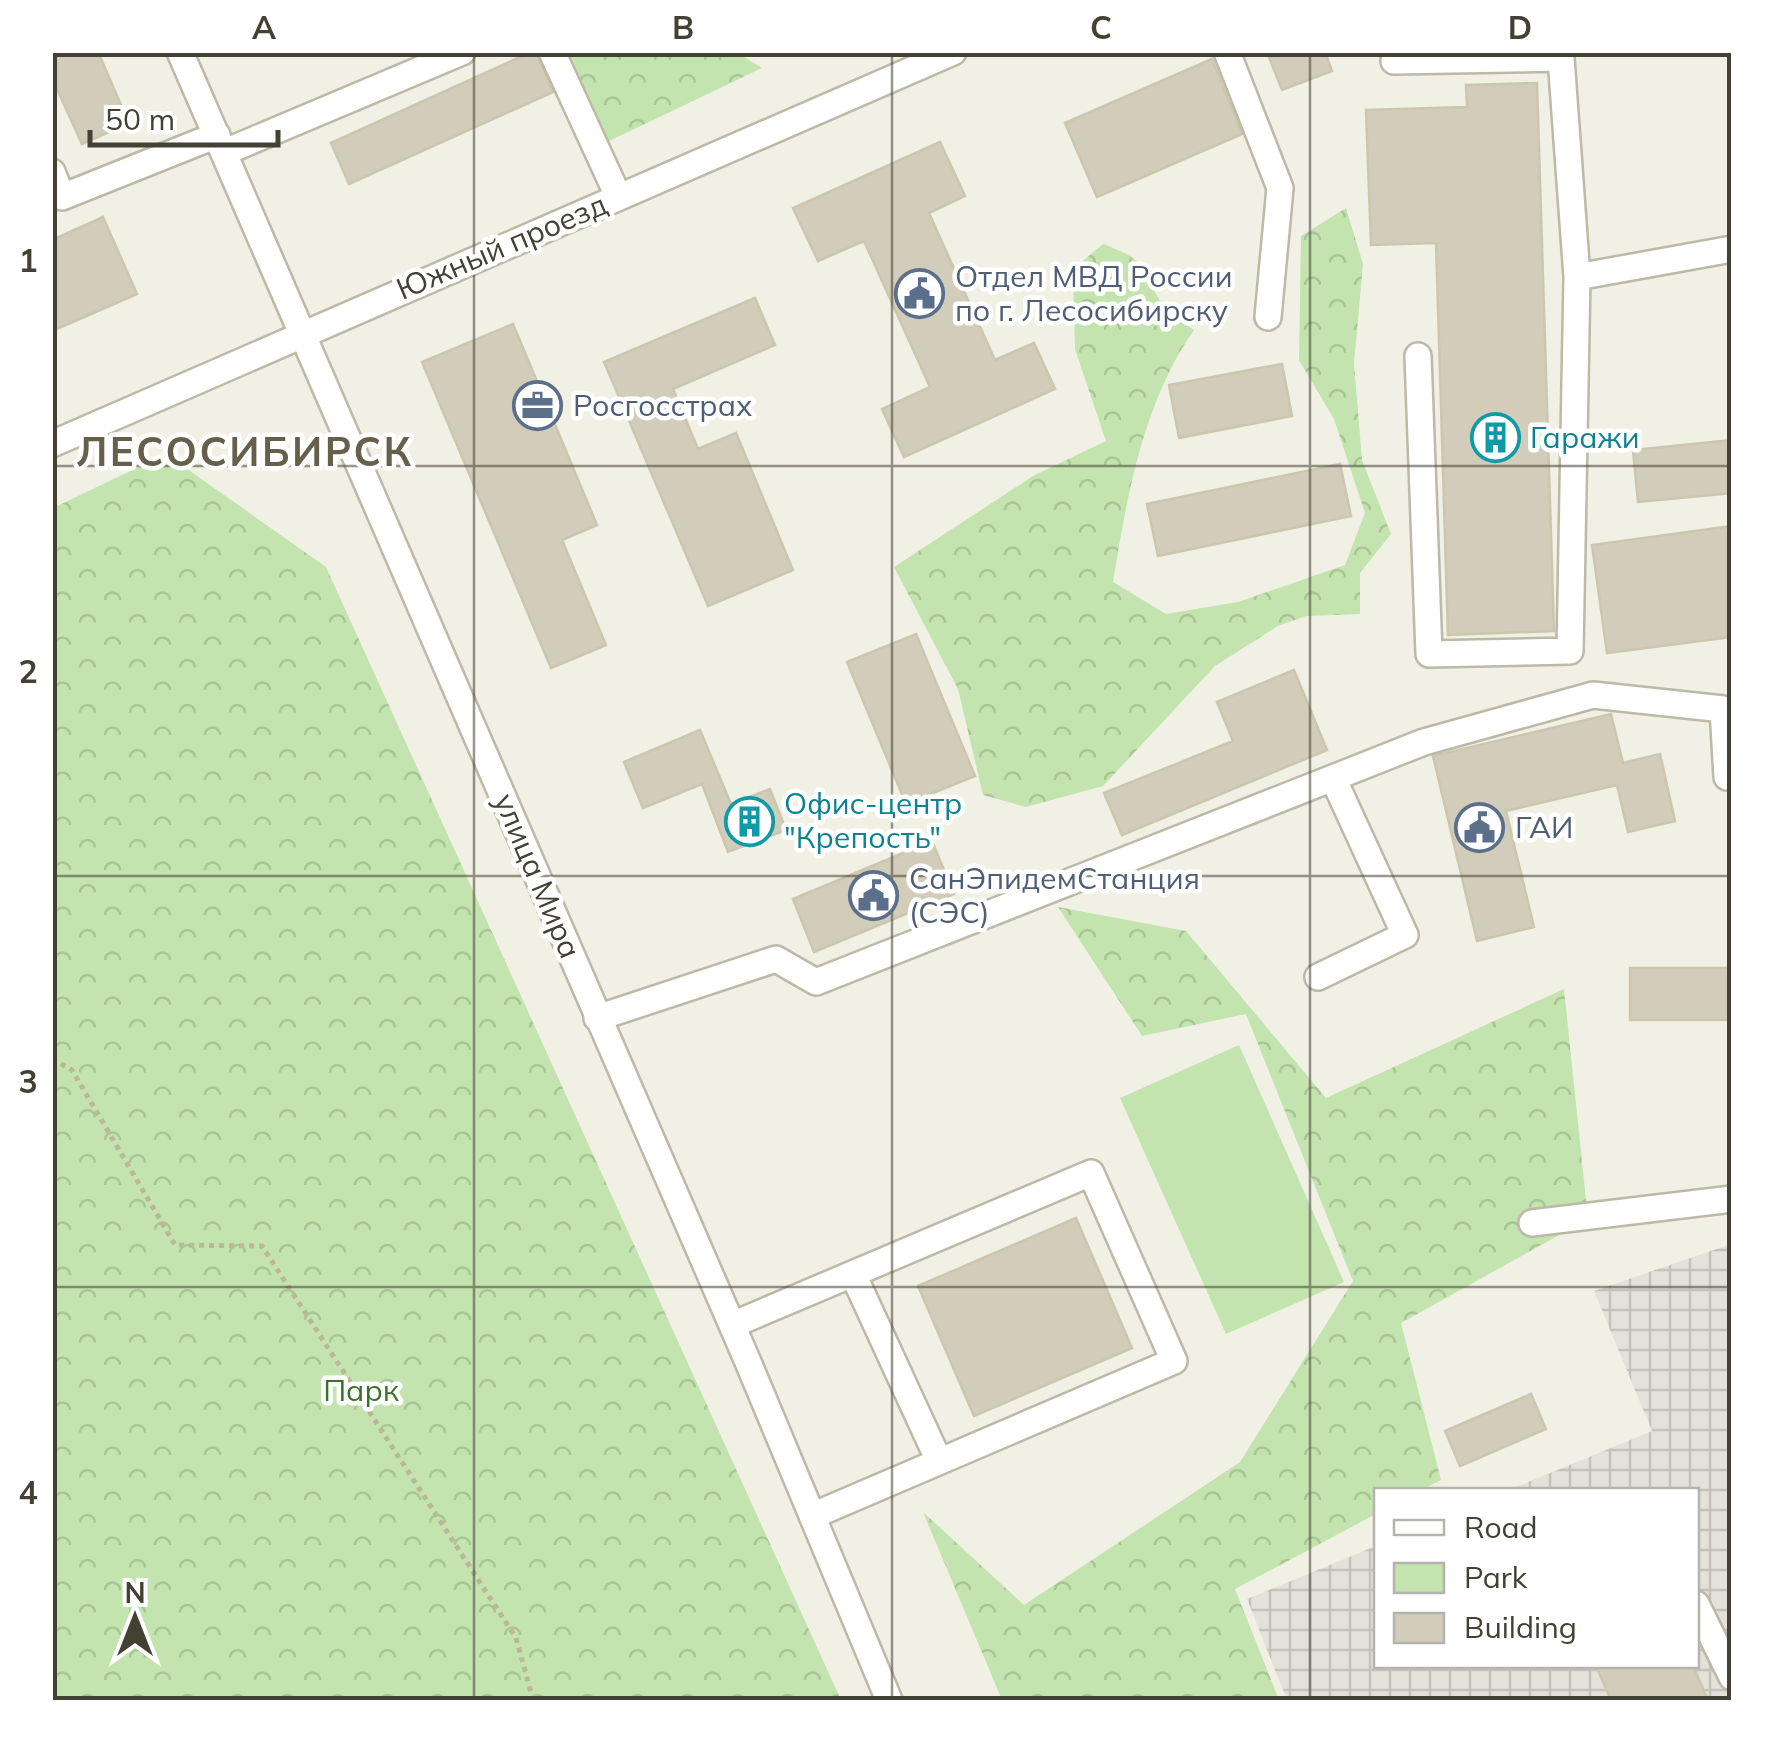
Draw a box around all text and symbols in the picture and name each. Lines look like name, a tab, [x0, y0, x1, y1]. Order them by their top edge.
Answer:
text: A	[252, 7, 276, 47]
text: B	[672, 7, 694, 47]
text: C	[1090, 7, 1112, 47]
text: D	[1508, 7, 1532, 47]
scale bar	[90, 85, 278, 147]
text: 50 m	[105, 100, 175, 138]
street label: Южный проезд	[390, 185, 613, 308]
text: 1	[18, 240, 38, 280]
place label: Отдел МВД России по г. Лесосибирску	[955, 257, 1233, 329]
public building icon: Отдел МВД России по г. Лесосибирску	[894, 268, 946, 320]
office icon: Росгосстрах	[512, 380, 564, 432]
place label: Росгосстрах	[573, 386, 752, 424]
building icon: Гаражи	[1469, 412, 1521, 464]
place label: Гаражи	[1530, 418, 1640, 456]
district label: ЛЕСОСИБИРСК	[76, 426, 414, 476]
text: 2	[18, 651, 38, 691]
place label: Офис-центр "Крепость"	[784, 784, 962, 856]
street label: улица Мира	[486, 787, 590, 964]
building icon: Офис-центр "Крепость"	[723, 795, 775, 847]
public building icon: ГАИ	[1454, 802, 1506, 854]
place label: ГАИ	[1515, 808, 1573, 846]
place label: СанЭпидемСтанция (СЭС)	[909, 859, 1200, 931]
public building icon: СанЭпидемСтанция (СЭС)	[848, 870, 900, 922]
text: 3	[18, 1061, 38, 1101]
park label: Парк	[323, 1371, 400, 1409]
text: 4	[18, 1472, 38, 1512]
legend	[1374, 1488, 1699, 1668]
text: Road	[1464, 1508, 1538, 1546]
text: Park	[1464, 1558, 1528, 1596]
north arrow	[85, 1568, 185, 1668]
text: N	[124, 1575, 146, 1610]
text: Building	[1464, 1608, 1577, 1646]

